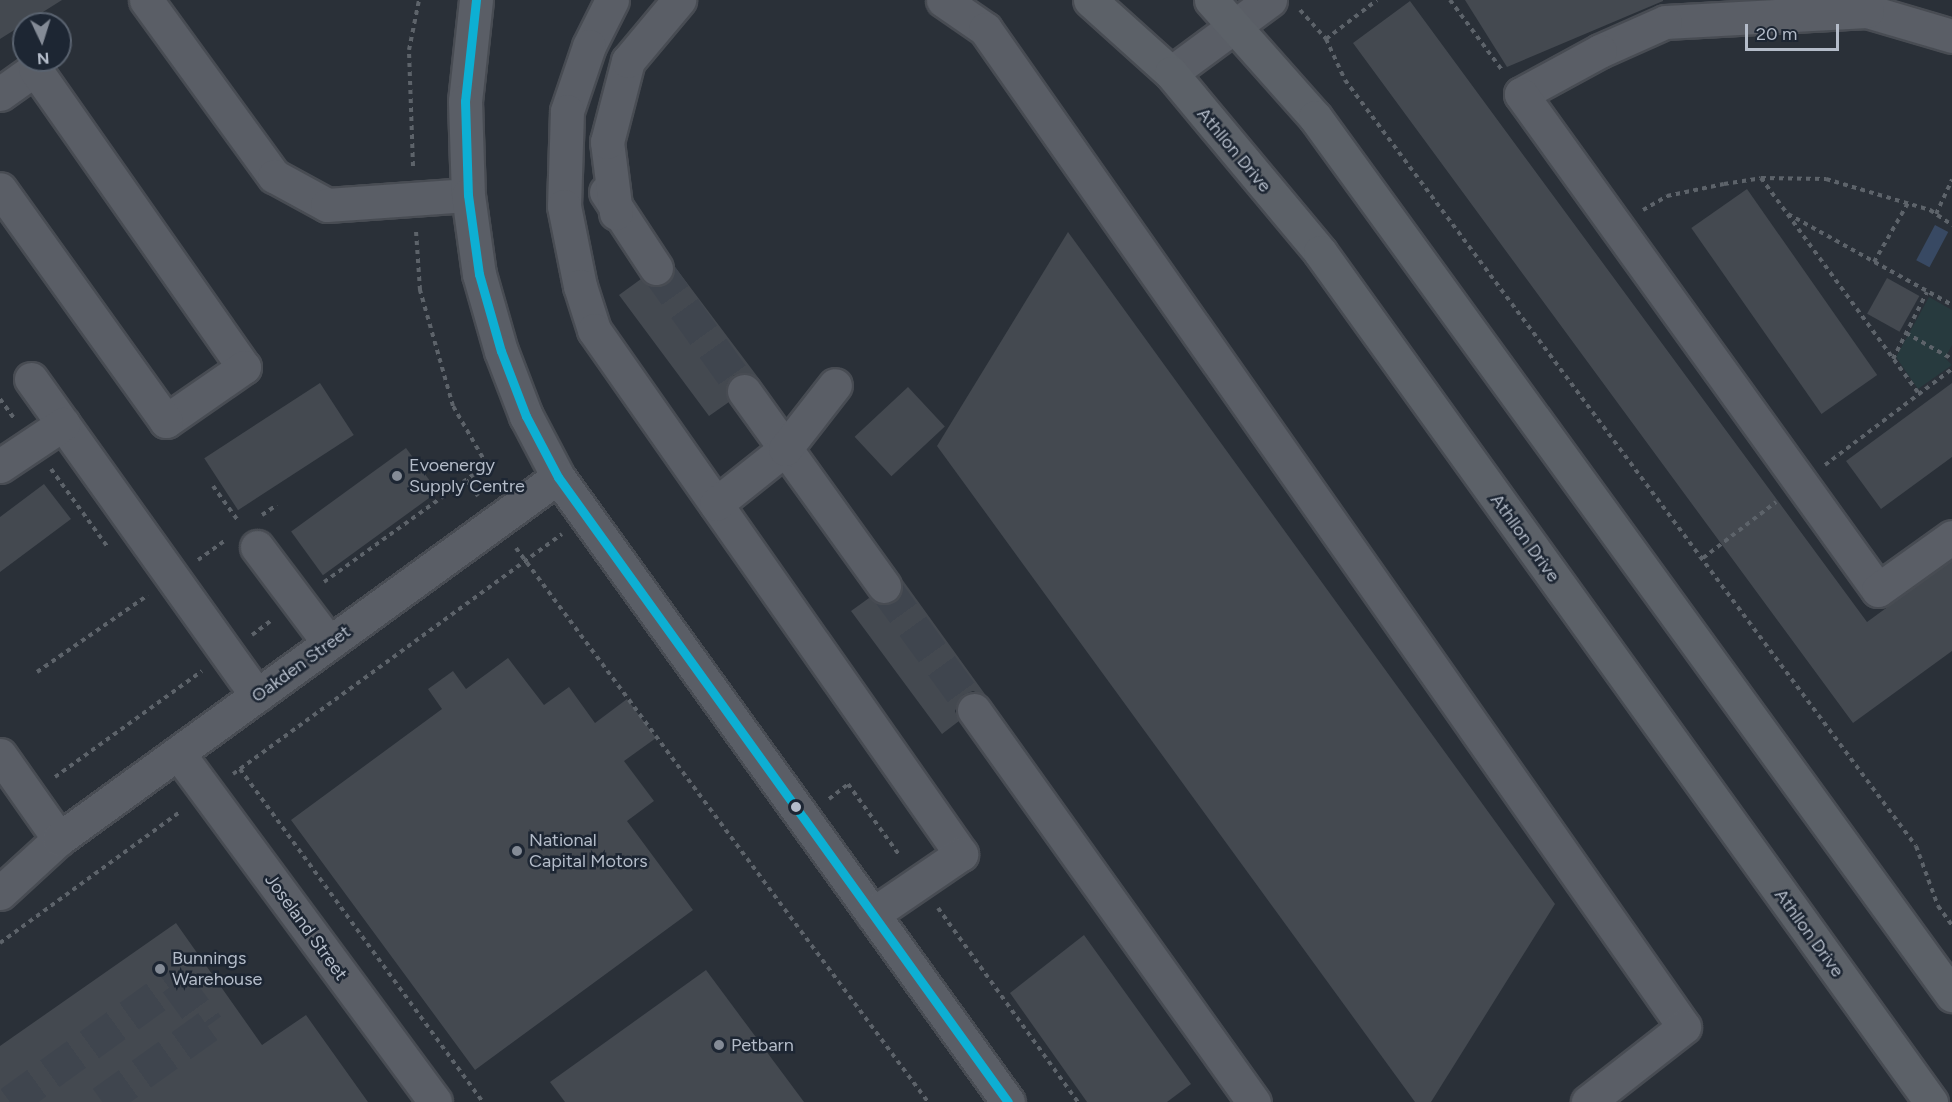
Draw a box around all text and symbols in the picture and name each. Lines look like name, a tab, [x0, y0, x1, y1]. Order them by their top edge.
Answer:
north arrow	[12, 12, 72, 72]
scale bar	[1748, 12, 1842, 50]
text: 20 m	[1756, 23, 1797, 45]
text: N	[36, 49, 50, 68]
street label: Athllon Drive	[1192, 103, 1276, 197]
place label: Evoenergy Supply Centre	[409, 455, 525, 498]
marker: Evoenergy Supply Centre	[390, 469, 404, 483]
street label: Athllon Drive	[1486, 490, 1564, 586]
street label: Oakden Street	[247, 621, 355, 707]
unlabelled marker	[790, 801, 802, 813]
place label: National Capital Motors	[529, 830, 648, 872]
marker: National Capital Motors	[510, 844, 524, 858]
street label: Joseland Street	[260, 869, 352, 985]
street label: Athllon Drive	[1770, 885, 1848, 981]
place label: Bunnings Warehouse	[172, 948, 262, 990]
marker: Bunnings Warehouse	[153, 962, 167, 976]
place label: Petbarn	[731, 1034, 794, 1056]
marker: Petbarn	[712, 1038, 726, 1052]

